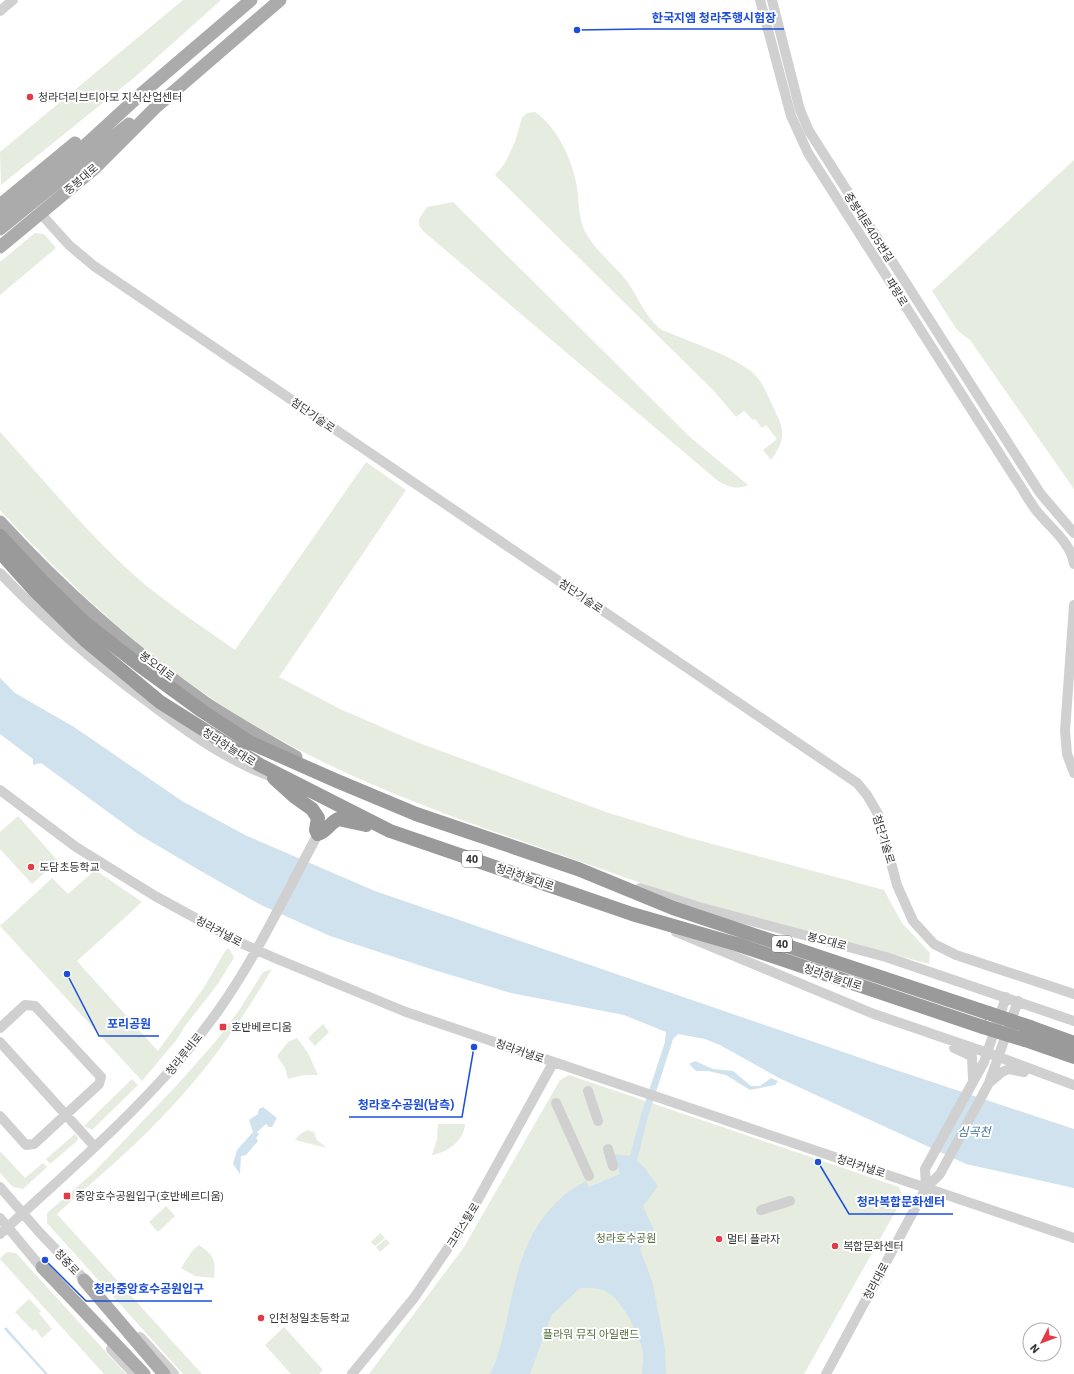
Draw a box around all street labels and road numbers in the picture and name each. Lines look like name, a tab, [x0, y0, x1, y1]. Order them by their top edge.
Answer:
street label: 중봉대로	[61, 160, 101, 198]
street label: 중봉대로405번길	[841, 189, 897, 265]
street label: 파랑로	[883, 275, 911, 309]
street label: 첨단기술로	[288, 395, 338, 435]
street label: 첨단기술로	[556, 576, 606, 616]
street label: 봉오대로	[137, 648, 177, 684]
street label: 청라하늘대로	[200, 725, 258, 769]
street label: 첨단기술로	[870, 813, 898, 865]
road number: 40	[462, 851, 482, 867]
street label: 청라하늘대로	[494, 860, 556, 894]
street label: 청라커낼로	[193, 913, 245, 949]
street label: 봉오대로	[806, 929, 848, 953]
road number: 40	[772, 936, 792, 952]
street label: 청라하늘대로	[802, 961, 864, 993]
street label: 청라루비로	[163, 1030, 205, 1078]
street label: 청라커낼로	[494, 1036, 546, 1066]
street label: 청라커낼로	[835, 1152, 887, 1180]
street label: 크리스탈로	[444, 1200, 482, 1250]
street label: 청중로	[52, 1246, 82, 1278]
street label: 청라대로	[860, 1260, 892, 1302]

